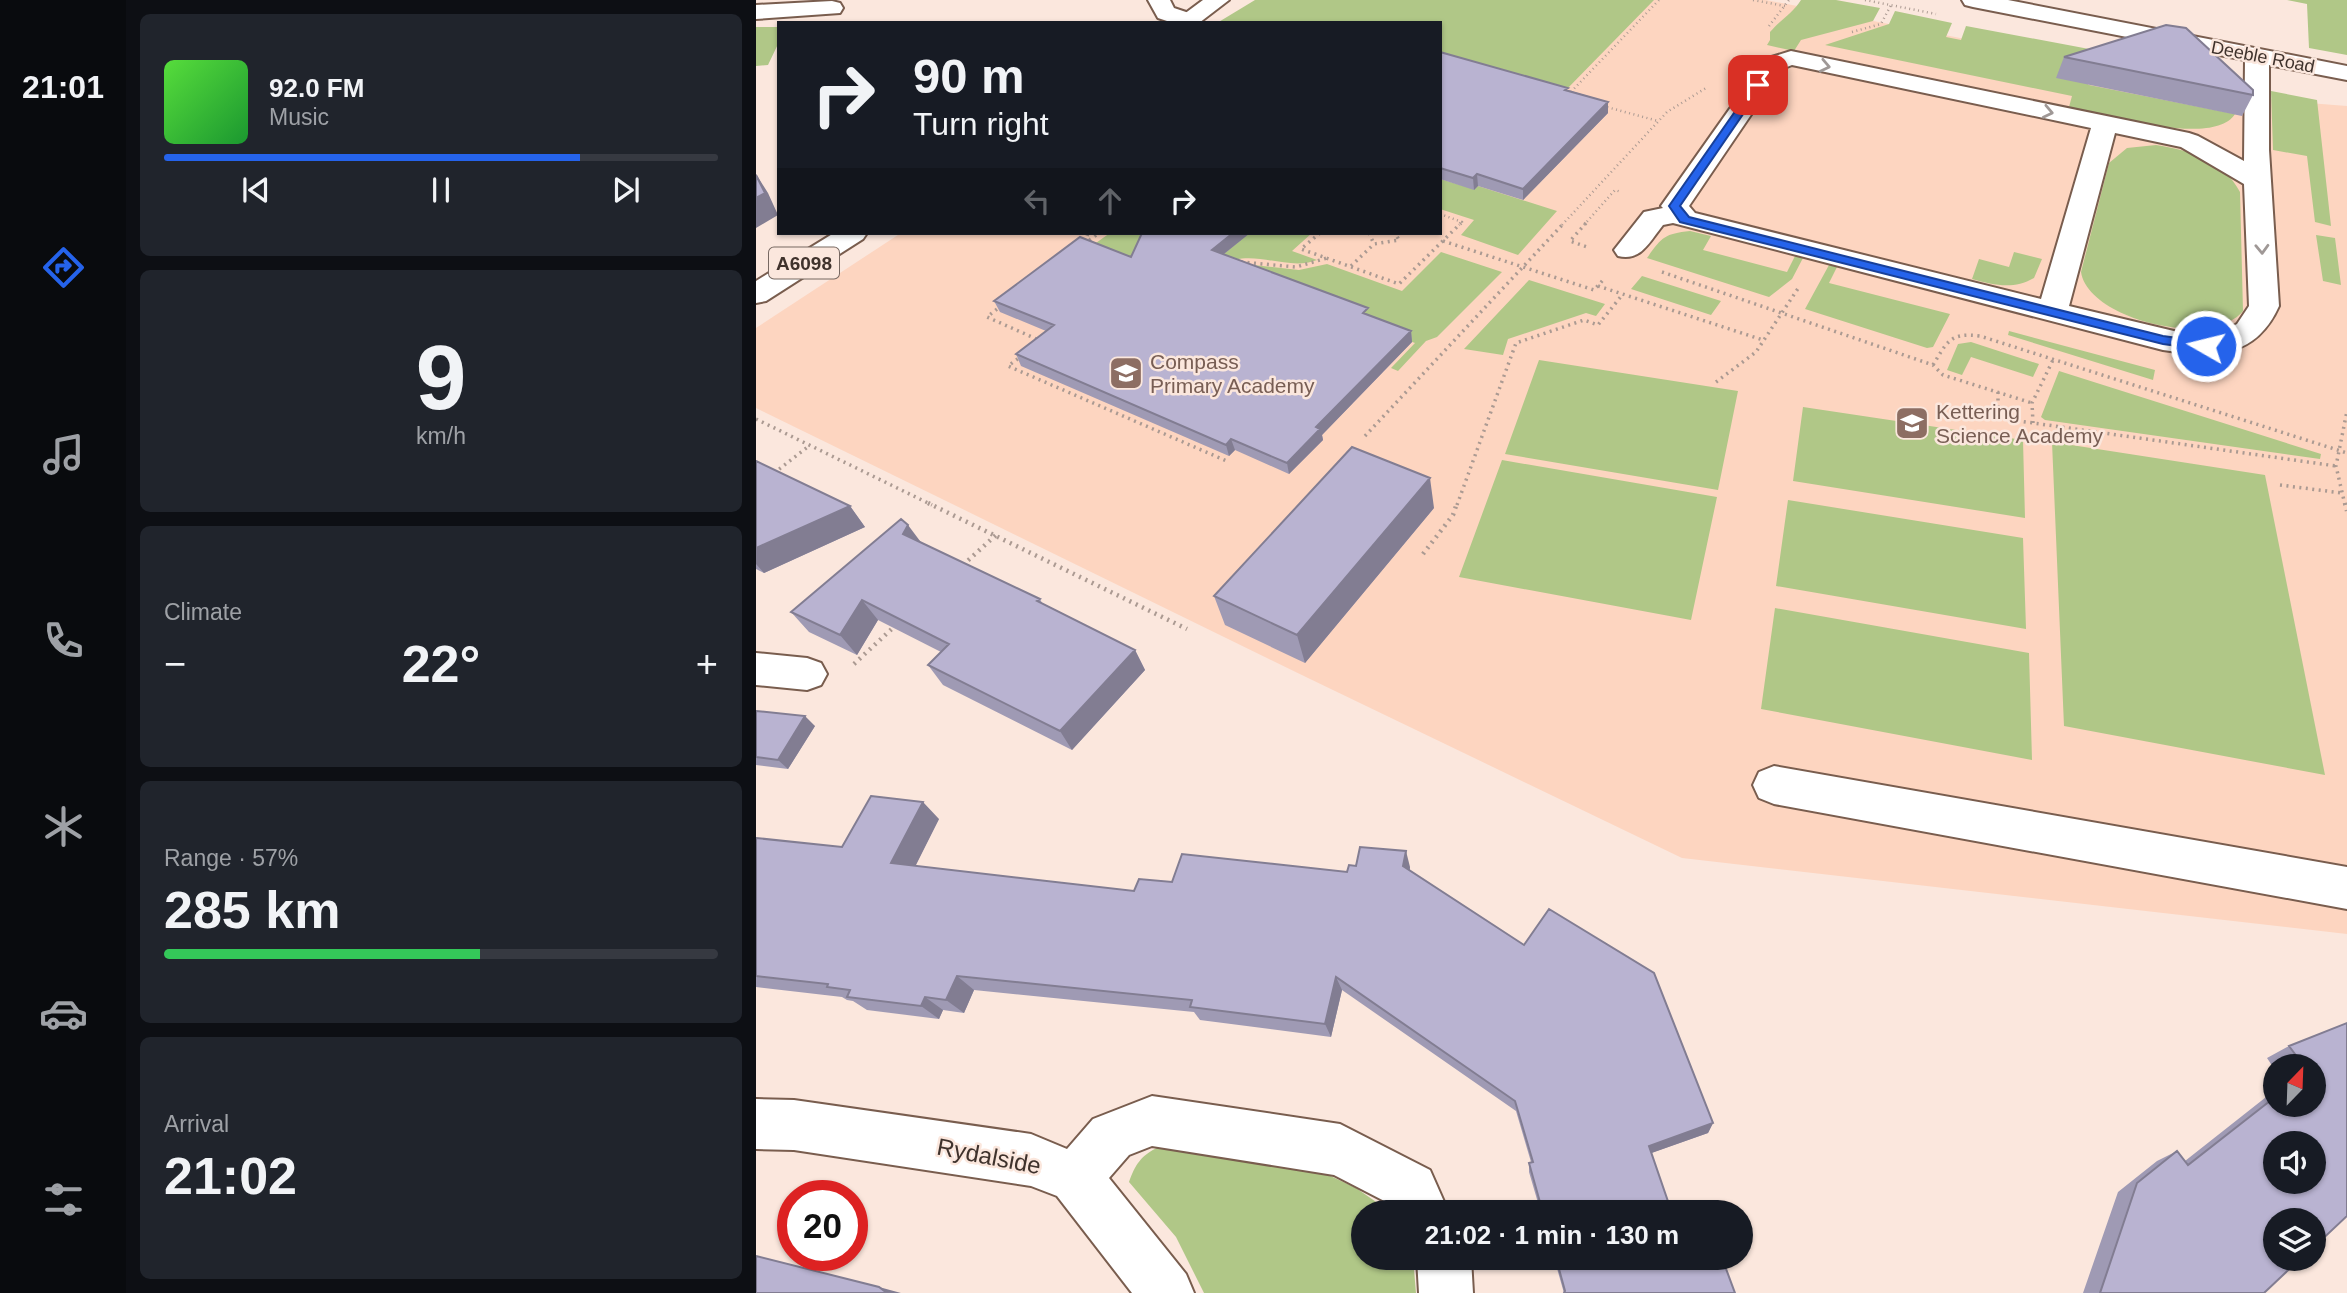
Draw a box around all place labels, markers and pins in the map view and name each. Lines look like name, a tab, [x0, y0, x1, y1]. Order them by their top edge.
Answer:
pin	[1728, 55, 1788, 115]
place label: Compass Primary Academy	[1150, 350, 1315, 397]
school or university icon: Compass Primary Academy	[1107, 354, 1145, 392]
place label: Kettering Science Academy	[1936, 400, 2103, 447]
school or university icon: Kettering Science Academy	[1893, 404, 1931, 442]

